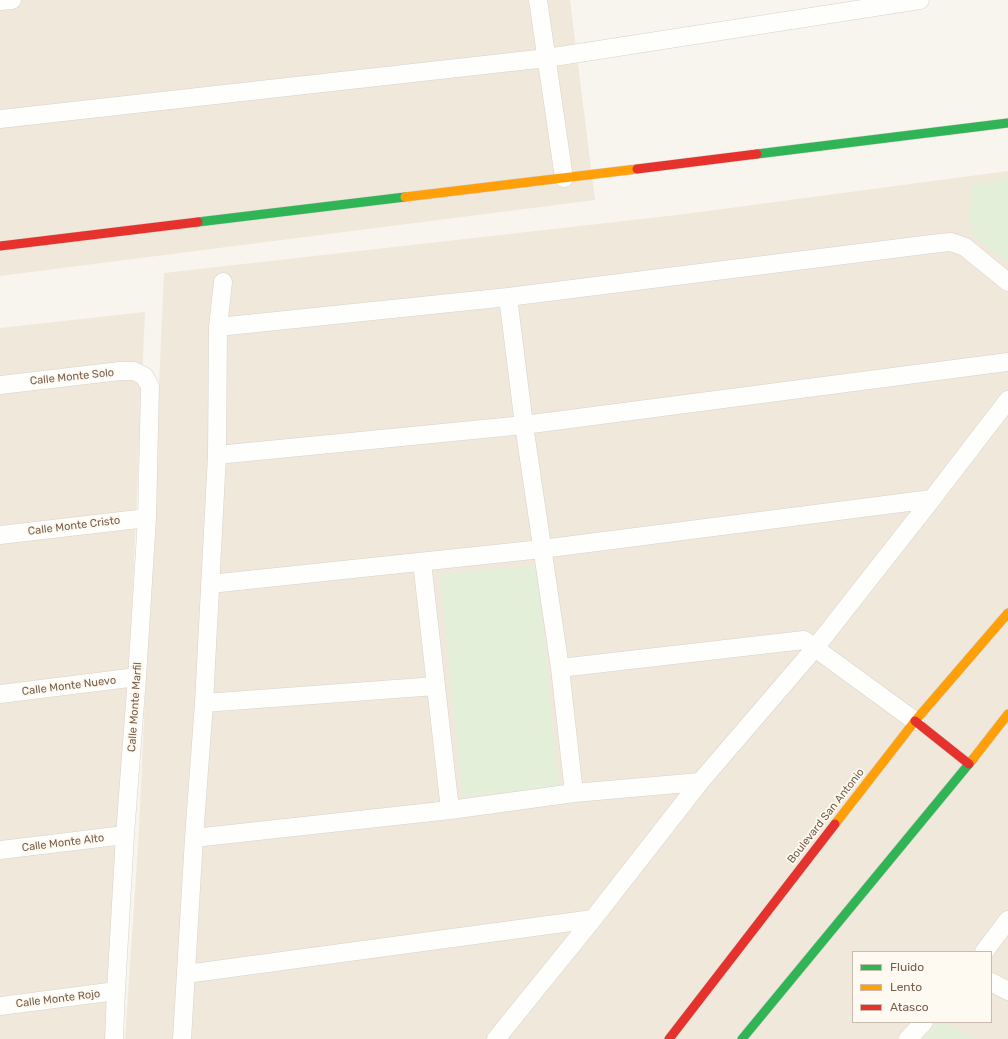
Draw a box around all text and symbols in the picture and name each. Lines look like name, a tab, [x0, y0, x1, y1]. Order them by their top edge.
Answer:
street label: Calle Monte Solo	[29, 366, 115, 388]
street label: Calle Monte Cristo	[27, 514, 121, 538]
street label: Calle Monte Marfil	[125, 662, 145, 752]
street label: Calle Monte Nuevo	[21, 674, 117, 698]
street label: Boulevard San Antonio	[785, 766, 867, 866]
street label: Calle Monte Alto	[21, 831, 105, 855]
legend	[852, 951, 992, 1023]
text: Fluido	[890, 960, 924, 974]
text: Lento	[890, 980, 922, 994]
street label: Calle Monte Rojo	[15, 987, 101, 1011]
text: Atasco	[890, 1000, 929, 1014]

